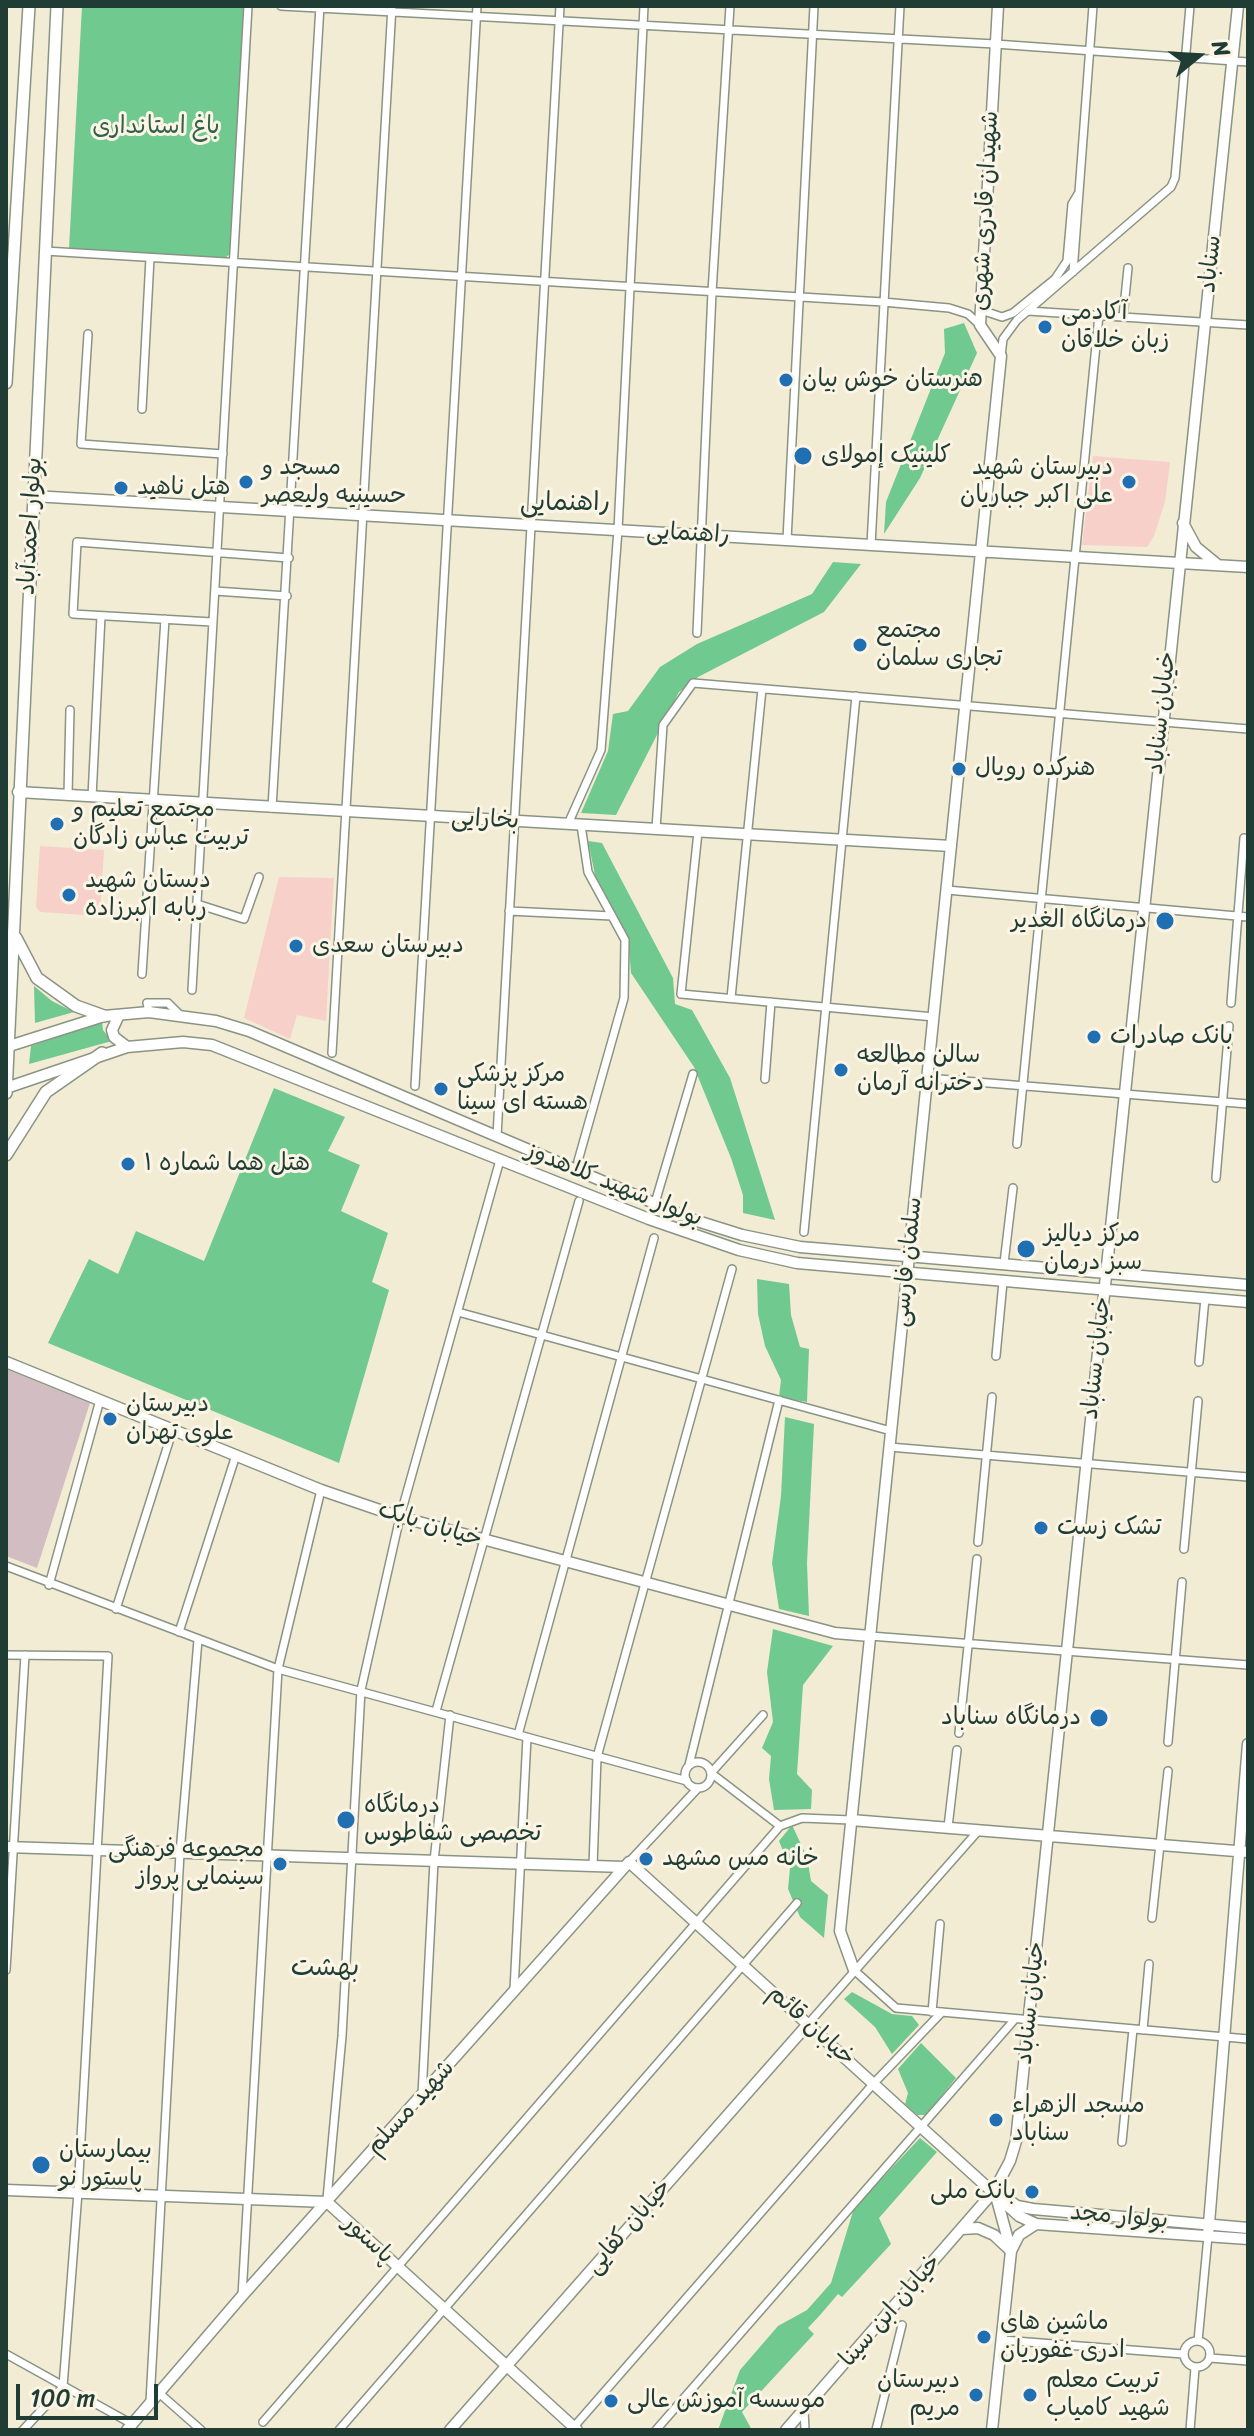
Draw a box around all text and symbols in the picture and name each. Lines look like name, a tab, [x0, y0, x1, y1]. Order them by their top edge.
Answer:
north arrow	[1158, 16, 1238, 96]
text: N	[1200, 35, 1242, 62]
street label: شهیدان قادری شهری	[966, 110, 1006, 312]
park label: باغ استانداری	[92, 113, 220, 141]
street label: سناباد	[1194, 234, 1228, 294]
place label: آکادمی زبان خلاقان	[1061, 299, 1169, 355]
marker: آکادمی زبان خلاقان	[1036, 318, 1054, 336]
place label: هنرستان خوش بیان	[802, 366, 983, 394]
marker: هنرستان خوش بیان	[777, 371, 795, 389]
place label: کلینیک إمولای	[821, 442, 951, 470]
marker: کلینیک إمولای	[792, 445, 814, 467]
place label: مسجد و حسینیه ولیعصر	[262, 454, 407, 510]
place label: دبیرستان شهید علی اکبر جباریان	[960, 454, 1113, 510]
street label: بولوار احمدآباد	[13, 456, 49, 596]
marker: مسجد و حسینیه ولیعصر	[237, 473, 255, 491]
marker: دبیرستان شهید علی اکبر جباریان	[1120, 473, 1138, 491]
place label: هتل ناهید	[137, 474, 231, 502]
marker: هتل ناهید	[112, 479, 130, 497]
district label: راهنمایی	[520, 487, 610, 519]
street label: راهنمایی	[645, 517, 731, 551]
place label: مجتمع تجاری سلمان	[876, 617, 1002, 673]
marker: مجتمع تجاری سلمان	[851, 636, 869, 654]
street label: خیابان سناباد	[1141, 650, 1183, 776]
place label: هنرکده رویال	[975, 755, 1095, 783]
marker: هنرکده رویال	[950, 760, 968, 778]
place label: مجتمع تعلیم و تربیت عباس زادگان	[73, 796, 249, 852]
street label: بخارایی	[450, 804, 520, 836]
marker: مجتمع تعلیم و تربیت عباس زادگان	[48, 815, 66, 833]
place label: دبستان شهید ربابه اکبرزاده	[85, 867, 211, 923]
marker: دبستان شهید ربابه اکبرزاده	[60, 886, 78, 904]
place label: درمانگاه الغدیر	[1011, 907, 1147, 935]
marker: درمانگاه الغدیر	[1154, 910, 1176, 932]
place label: دبیرستان سعدی	[312, 932, 464, 960]
marker: دبیرستان سعدی	[287, 937, 305, 955]
place label: بانک صادرات	[1110, 1023, 1233, 1051]
marker: بانک صادرات	[1085, 1028, 1103, 1046]
place label: سالن مطالعه دخترانه آرمان	[857, 1042, 984, 1098]
place label: مرکز پزشکی هسته ای سینا	[457, 1061, 588, 1117]
marker: سالن مطالعه دخترانه آرمان	[832, 1061, 850, 1079]
marker: مرکز پزشکی هسته ای سینا	[432, 1080, 450, 1098]
street label: بولوار شهید کلاهدوز	[521, 1136, 707, 1234]
place label: هتل هما شماره ۱	[144, 1150, 310, 1178]
marker: هتل هما شماره ۱	[119, 1155, 137, 1173]
street label: سلمان فارسی	[887, 1196, 929, 1328]
place label: مرکز دیالیز سبز درمان	[1044, 1221, 1142, 1277]
marker: مرکز دیالیز سبز درمان	[1015, 1238, 1037, 1260]
street label: خیابان سناباد	[1076, 1295, 1118, 1421]
place label: دبیرستان علوی تهران	[126, 1391, 234, 1447]
marker: دبیرستان علوی تهران	[101, 1410, 119, 1428]
street label: خیابان بابک	[375, 1496, 485, 1554]
place label: تشک زست	[1057, 1514, 1162, 1542]
marker: تشک زست	[1032, 1519, 1050, 1537]
place label: درمانگاه سناباد	[941, 1704, 1081, 1732]
marker: درمانگاه سناباد	[1088, 1707, 1110, 1729]
place label: درمانگاه تخصصی شفاطوس	[364, 1792, 541, 1848]
marker: درمانگاه تخصصی شفاطوس	[335, 1809, 357, 1831]
place label: مجموعه فرهنگی سینمایی پرواز	[108, 1836, 264, 1892]
place label: خانه مس مشهد	[662, 1845, 819, 1873]
marker: خانه مس مشهد	[637, 1850, 655, 1868]
marker: مجموعه فرهنگی سینمایی پرواز	[271, 1855, 289, 1873]
street label: خیابان سناباد	[1010, 1940, 1052, 2066]
district label: بهشت	[291, 1952, 359, 1984]
street label: خیابان قائم	[761, 1979, 861, 2073]
street label: شهید مسلم	[361, 2055, 461, 2161]
place label: مسجد الزهراء سناباد	[1012, 2092, 1145, 2148]
marker: مسجد الزهراء سناباد	[987, 2111, 1005, 2129]
place label: بیمارستان پاستور نو	[59, 2137, 152, 2193]
marker: بیمارستان پاستور نو	[30, 2154, 52, 2176]
street label: خیابان کفایی	[580, 2174, 678, 2280]
place label: بانک ملی	[930, 2178, 1016, 2206]
marker: بانک ملی	[1023, 2183, 1041, 2201]
street label: بولوار مجد	[1069, 2198, 1169, 2236]
street label: پاستور	[336, 2209, 400, 2271]
street label: خیابان ابن سینا	[834, 2249, 948, 2373]
place label: ماشین های ادری غفوریان	[1000, 2309, 1125, 2365]
marker: ماشین های ادری غفوریان	[975, 2328, 993, 2346]
place label: دبیرستان مریم	[877, 2367, 960, 2423]
place label: تربیت معلم شهید کامیاب	[1046, 2367, 1170, 2423]
scale bar	[20, 2368, 162, 2418]
text: 100 m	[30, 2377, 95, 2419]
marker: دبیرستان مریم	[967, 2386, 985, 2404]
marker: تربیت معلم شهید کامیاب	[1021, 2386, 1039, 2404]
place label: موسسه آموزش عالی	[627, 2387, 825, 2415]
marker: موسسه آموزش عالی	[602, 2392, 620, 2410]

